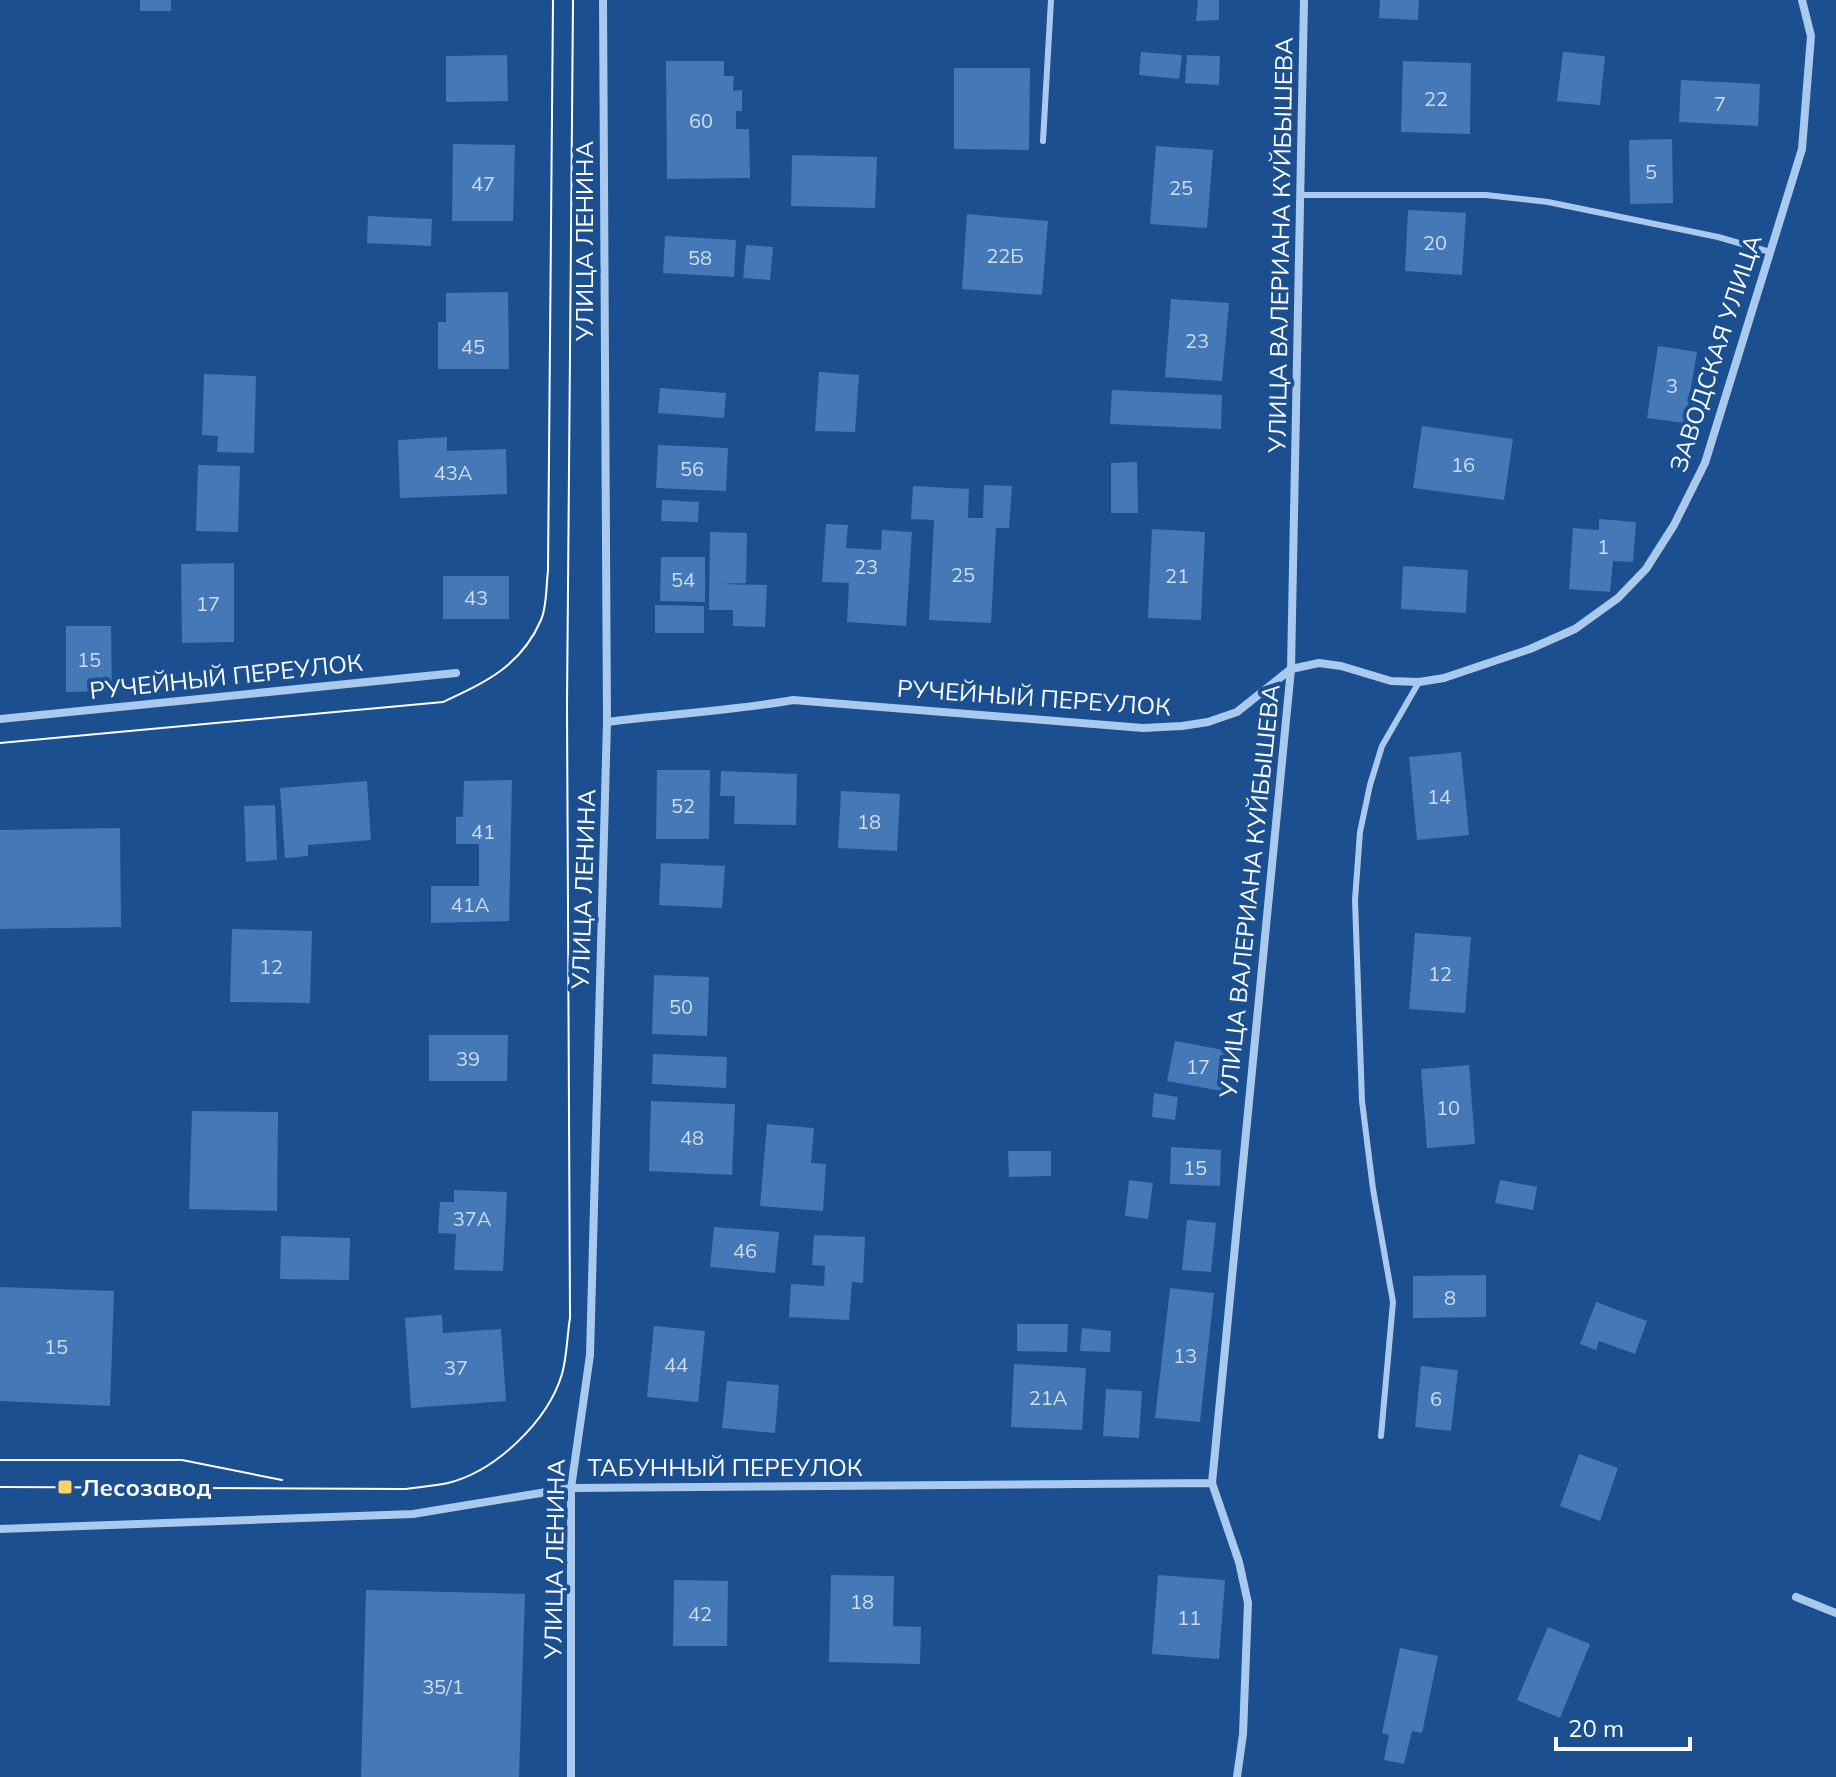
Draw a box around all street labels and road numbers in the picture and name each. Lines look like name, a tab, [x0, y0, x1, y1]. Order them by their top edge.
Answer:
street label: УЛИЦА ВАЛЕРИАНА КУЙБЫШЕВА	[1261, 37, 1299, 454]
street label: УЛИЦА ЛЕНИНА	[569, 141, 599, 342]
street label: ЗАВОДСКАЯ УЛИЦА	[1662, 230, 1768, 476]
street label: РУЧЕЙНЫЙ ПЕРЕУЛОК	[88, 647, 364, 705]
street label: РУЧЕЙНЫЙ ПЕРЕУЛОК	[896, 672, 1172, 722]
street label: УЛИЦА ВАЛЕРИАНА КУЙБЫШЕВА	[1212, 682, 1286, 1100]
street label: УЛИЦА ЛЕНИНА	[564, 788, 601, 991]
street label: ТАБУННЫЙ ПЕРЕУЛОК	[588, 1452, 863, 1482]
street label: УЛИЦА ЛЕНИНА	[537, 1458, 571, 1660]

